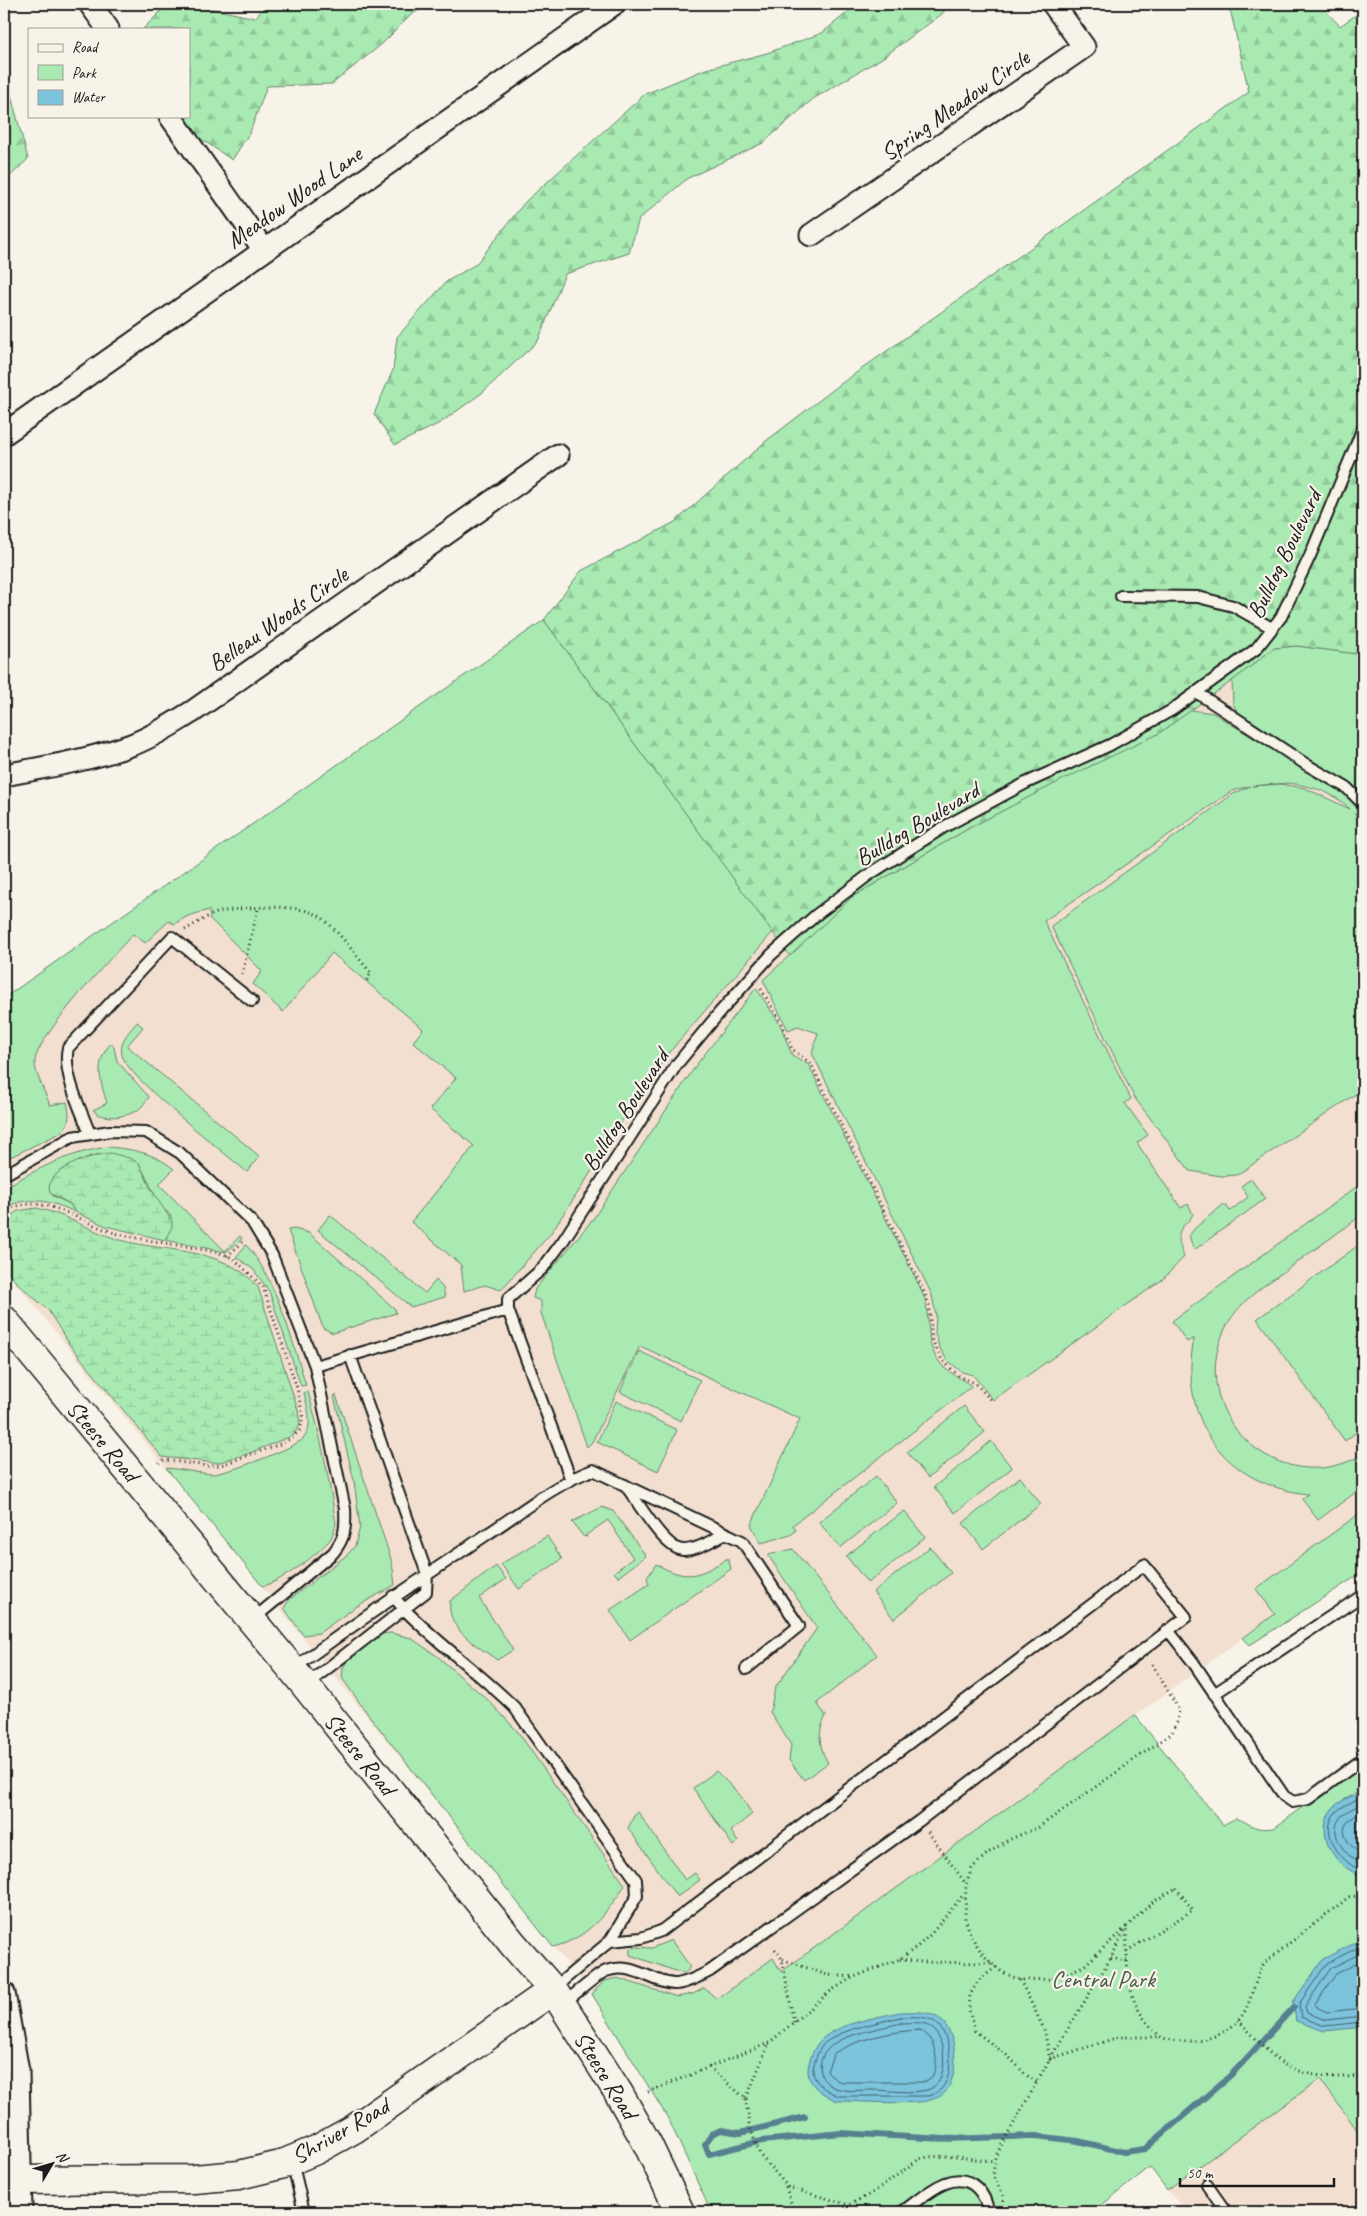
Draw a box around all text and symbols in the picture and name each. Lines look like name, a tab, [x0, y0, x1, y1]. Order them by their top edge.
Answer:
legend	[28, 28, 190, 118]
text: Road	[72, 38, 99, 57]
street label: Spring Meadow Circle	[875, 41, 1037, 167]
text: Park	[72, 64, 97, 83]
text: Water	[72, 88, 106, 107]
street label: Meadow Wood Lane	[220, 138, 370, 255]
street label: Bulldog Boulevard	[1240, 482, 1330, 623]
street label: Belleau Woods Circle	[202, 559, 355, 678]
street label: Bulldog Boulevard	[849, 773, 988, 873]
street label: Bulldog Boulevard	[574, 1040, 678, 1177]
street label: Steese Road	[60, 1394, 148, 1491]
street label: Steese Road	[318, 1707, 405, 1804]
park label: Central Park	[1051, 1964, 1157, 1994]
street label: Steese Road	[567, 2026, 646, 2127]
street label: Shriver Road	[286, 2089, 397, 2171]
north arrow	[28, 2138, 78, 2188]
text: N	[52, 2148, 73, 2167]
scale bar	[1180, 2156, 1333, 2188]
text: 50 m	[1187, 2164, 1214, 2183]

